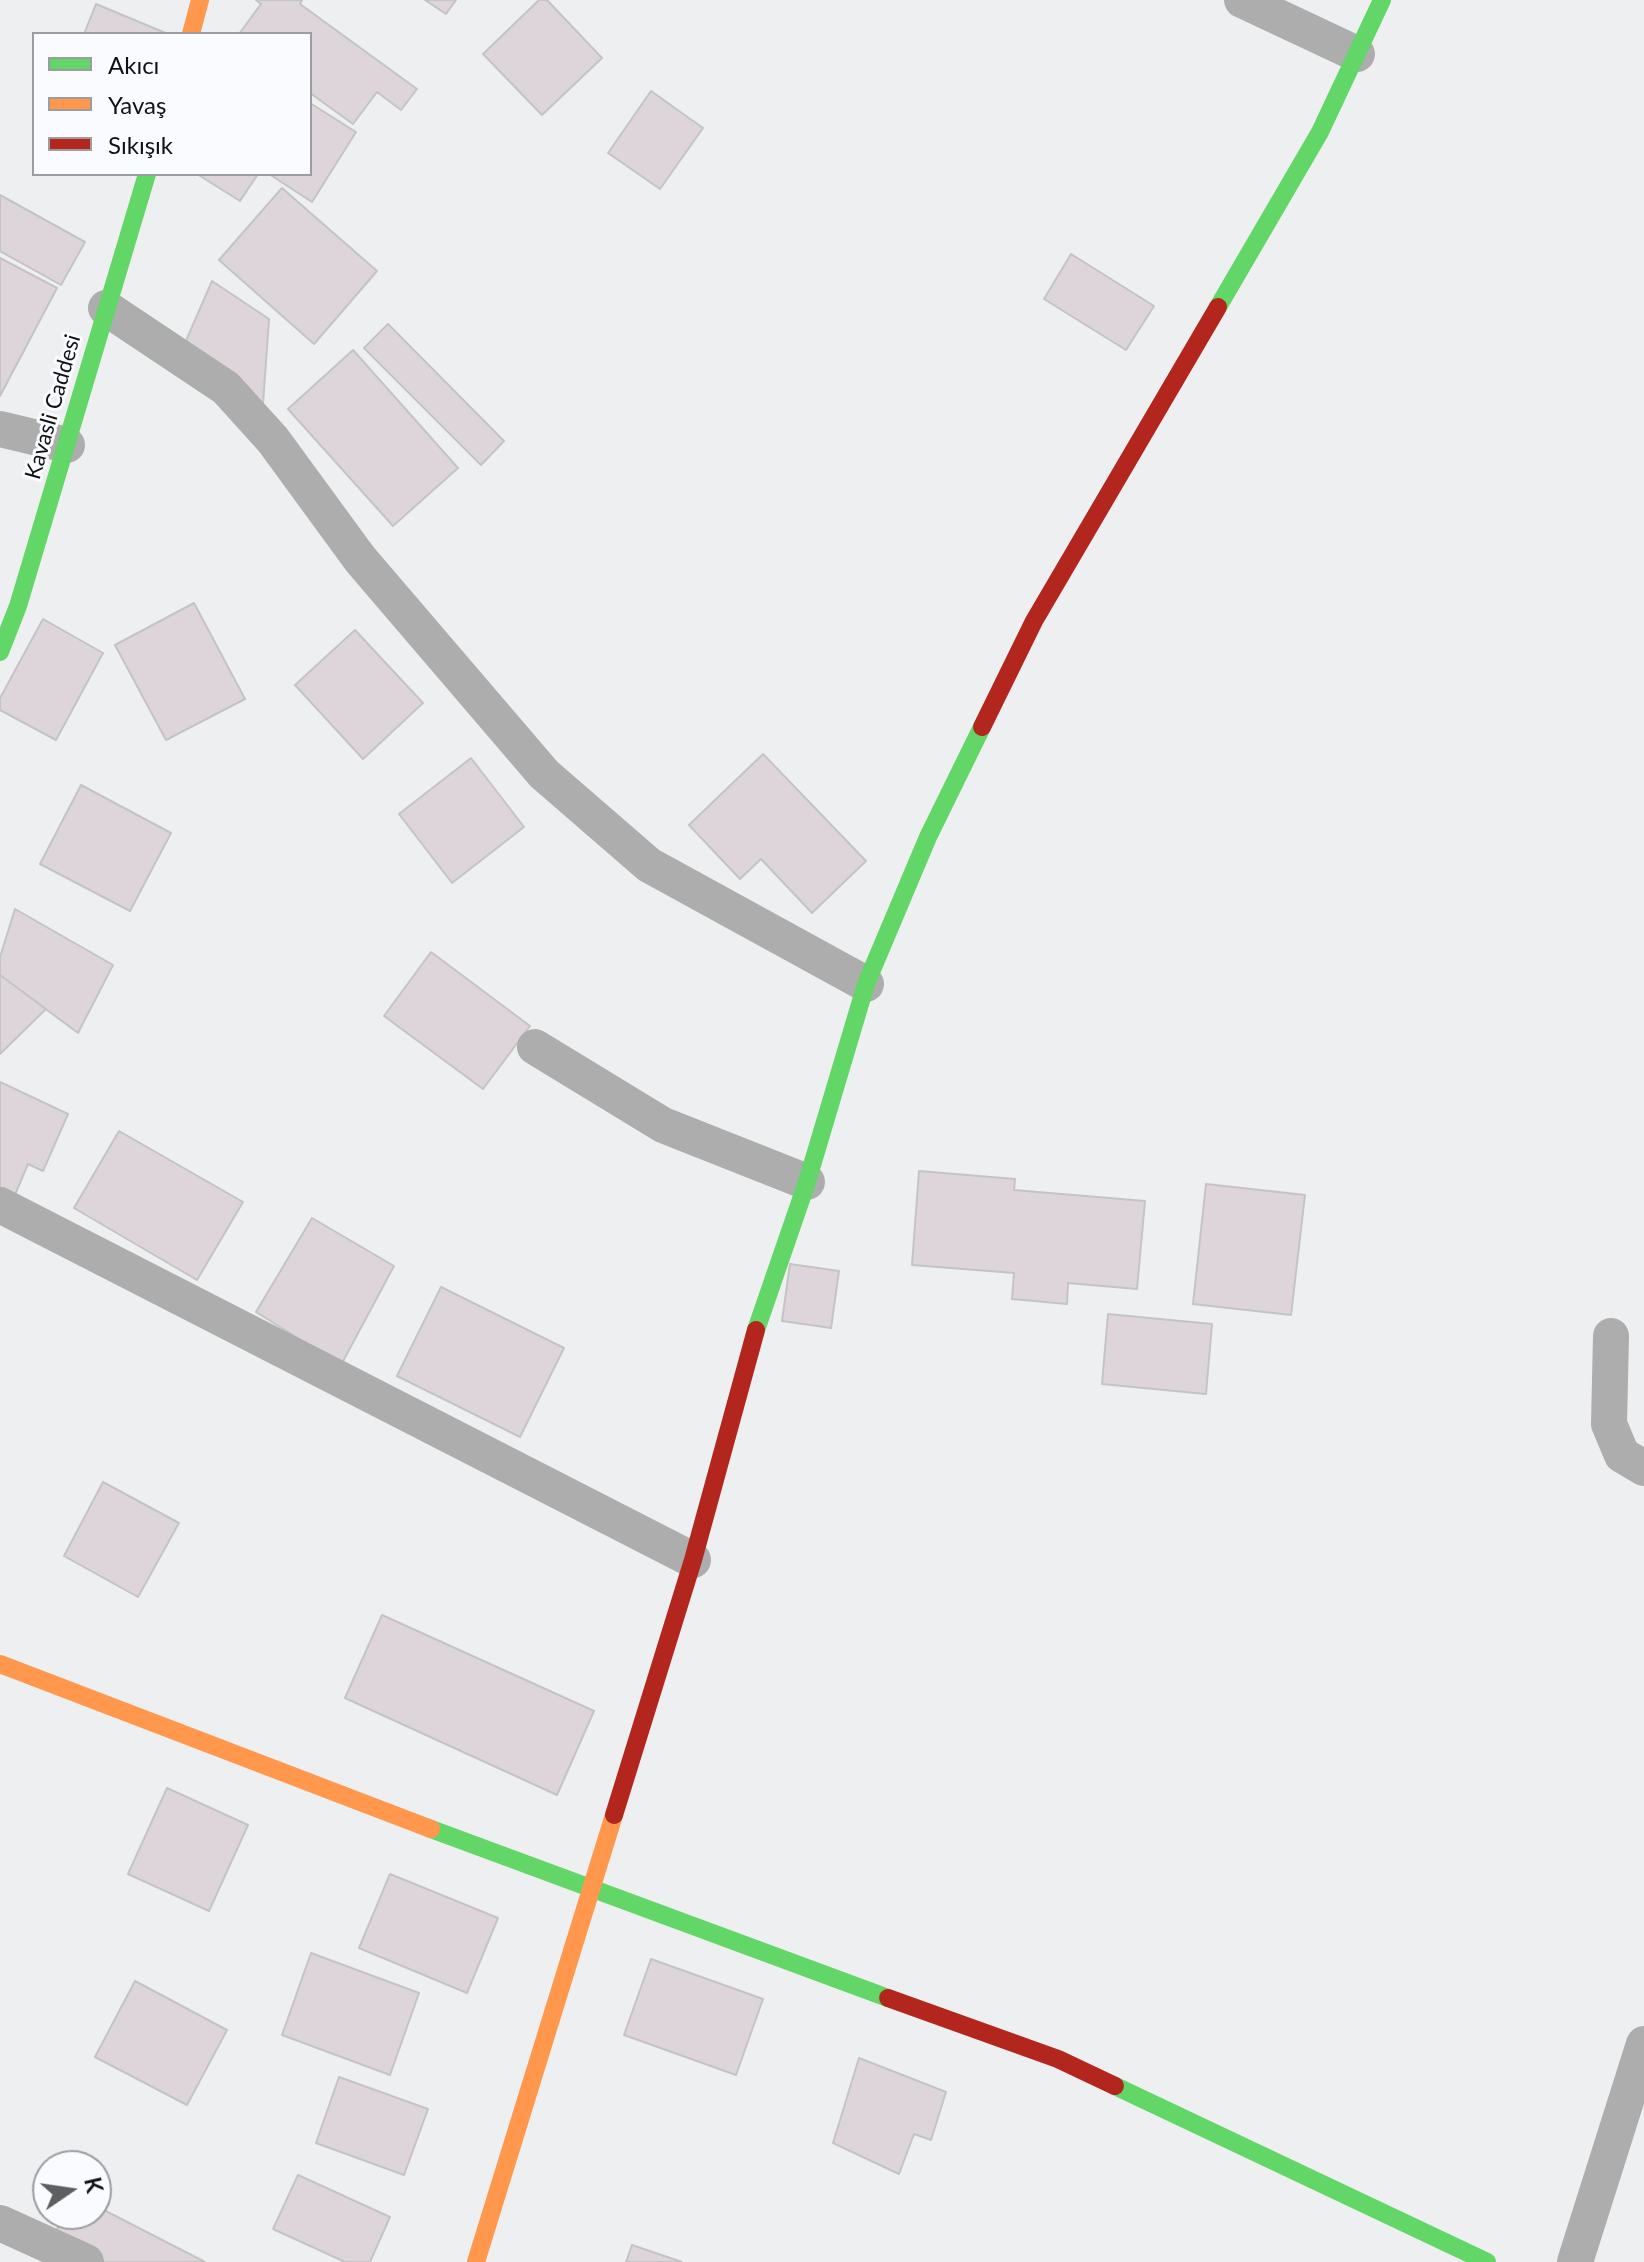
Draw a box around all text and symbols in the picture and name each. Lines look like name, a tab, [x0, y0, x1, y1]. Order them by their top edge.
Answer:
legend	[32, 32, 312, 176]
text: Akıcı	[108, 50, 159, 79]
text: Yavaş	[108, 90, 166, 119]
text: Sıkışık	[108, 130, 173, 159]
street label: Kavasli Caddesi	[20, 331, 86, 483]
north arrow	[32, 2150, 112, 2230]
text: K	[79, 2175, 109, 2195]

